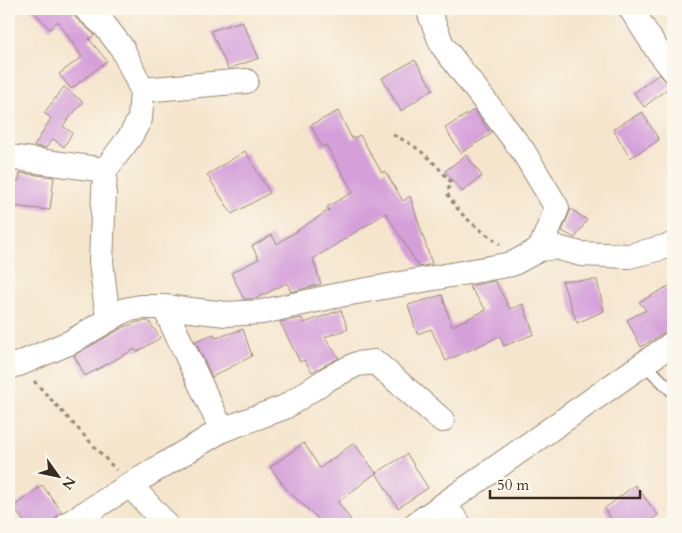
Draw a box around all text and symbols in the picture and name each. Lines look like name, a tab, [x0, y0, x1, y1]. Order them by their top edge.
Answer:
north arrow	[32, 450, 82, 500]
scale bar	[490, 468, 640, 500]
text: N	[57, 473, 80, 493]
text: 50 m	[497, 475, 529, 495]

